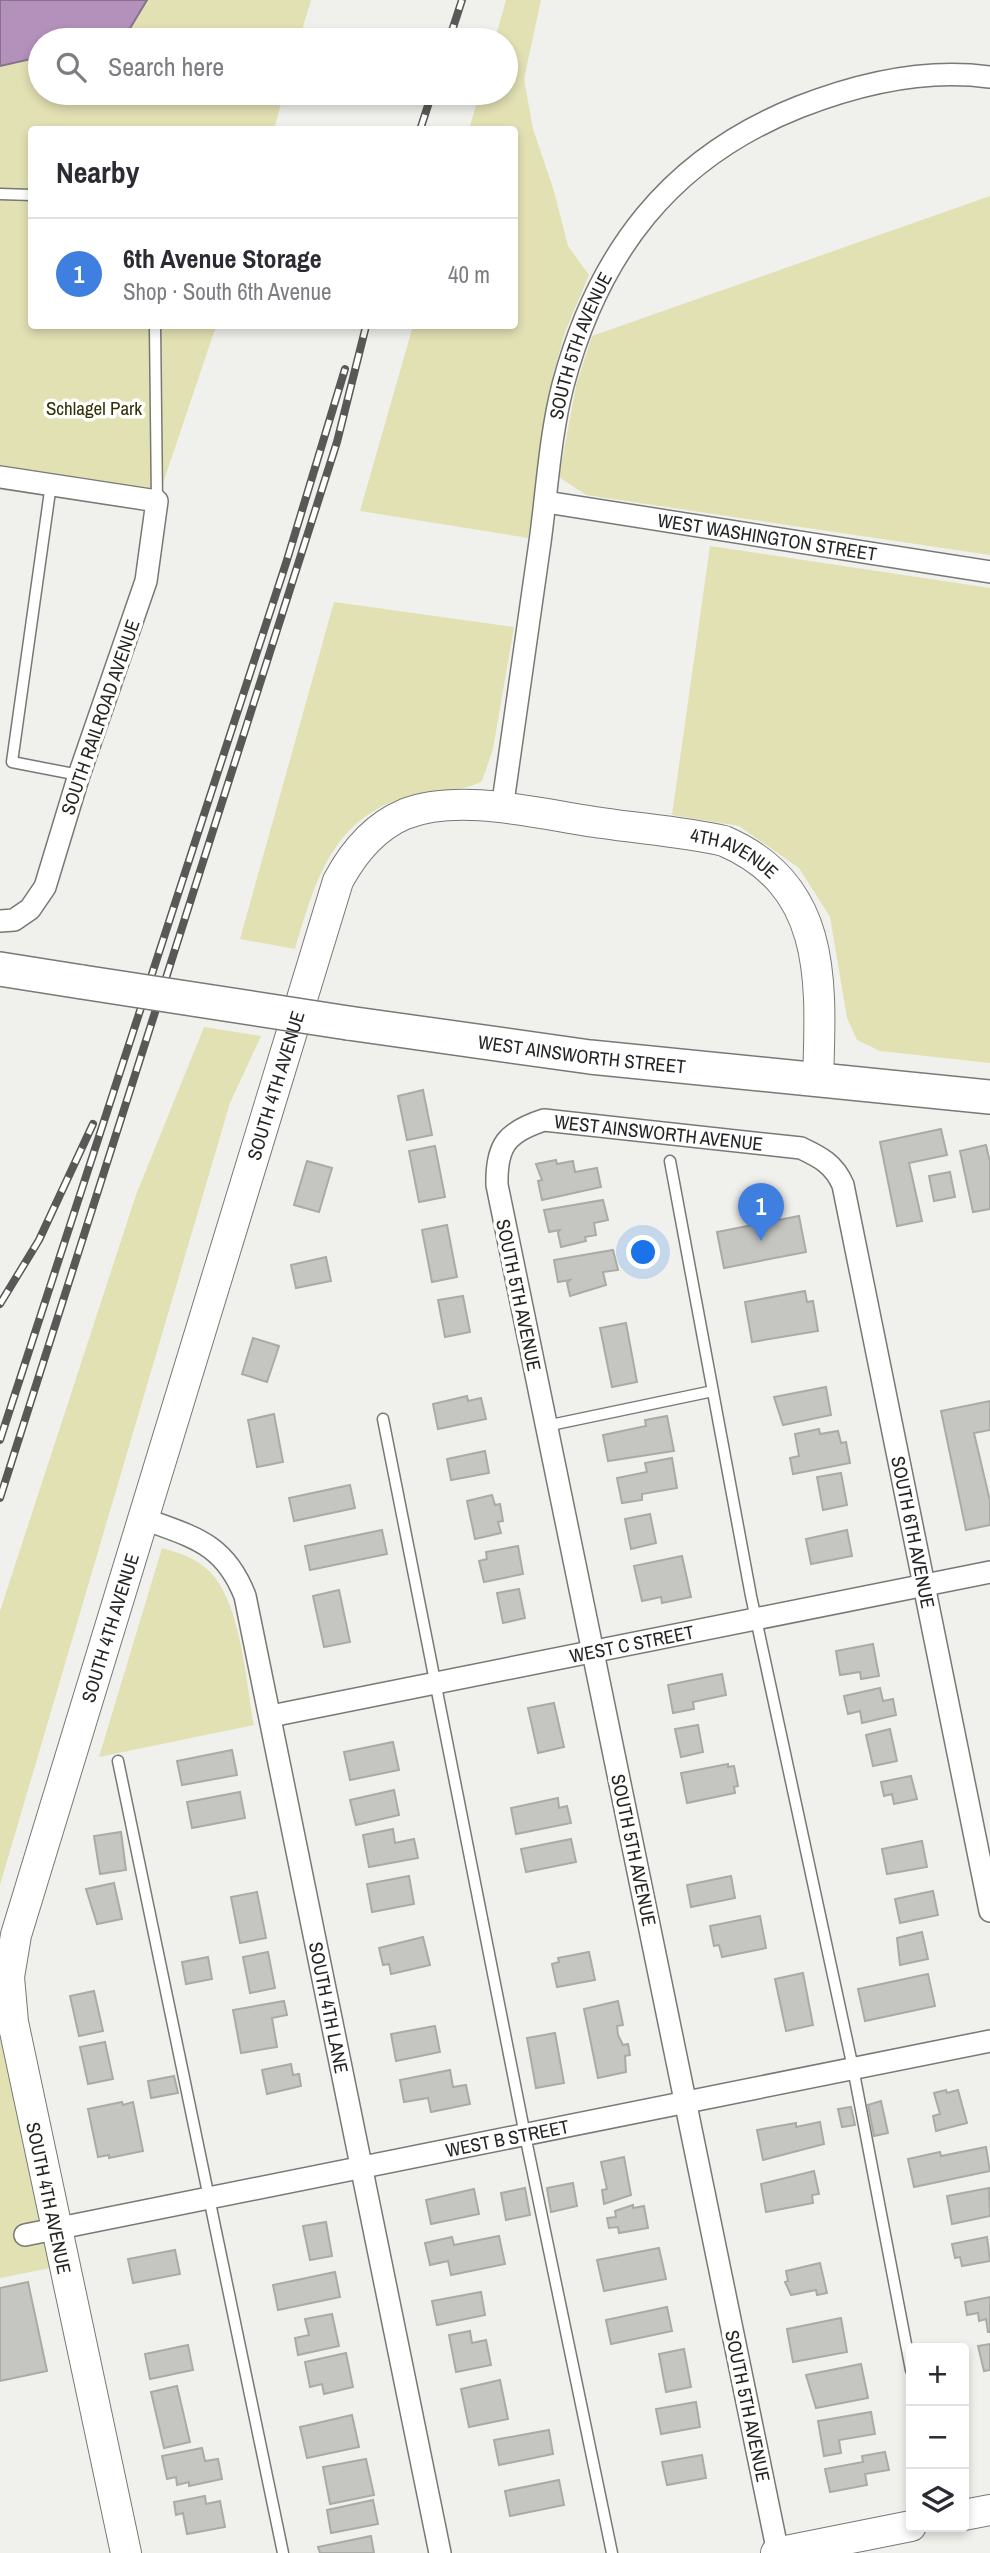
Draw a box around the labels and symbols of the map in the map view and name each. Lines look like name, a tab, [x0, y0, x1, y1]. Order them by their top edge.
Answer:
street label: SOUTH 5TH AVENUE	[543, 267, 618, 421]
park label: Schlagel Park	[46, 395, 142, 421]
street label: WEST WASHINGTON STREET	[656, 507, 879, 567]
street label: SOUTH RAILROAD AVENUE	[54, 616, 146, 818]
street label: 4TH AVENUE	[688, 822, 784, 884]
street label: SOUTH 4TH AVENUE	[241, 1008, 311, 1163]
street label: WEST AINSWORTH STREET	[476, 1028, 687, 1080]
street label: WEST AINSWORTH AVENUE	[553, 1108, 764, 1157]
pin: 1	[738, 1183, 784, 1241]
street label: SOUTH 5TH AVENUE	[490, 1217, 548, 1373]
your location	[626, 1235, 660, 1269]
street label: SOUTH 6TH AVENUE	[885, 1454, 941, 1611]
street label: SOUTH 4TH AVENUE	[75, 1550, 145, 1706]
street label: WEST C STREET	[567, 1618, 697, 1669]
street label: SOUTH 5TH AVENUE	[605, 1772, 663, 1928]
street label: SOUTH 4TH LANE	[303, 1940, 355, 2076]
street label: WEST B STREET	[443, 2113, 572, 2163]
street label: SOUTH 4TH AVENUE	[20, 2120, 78, 2276]
street label: SOUTH 5TH AVENUE	[719, 2328, 777, 2484]

